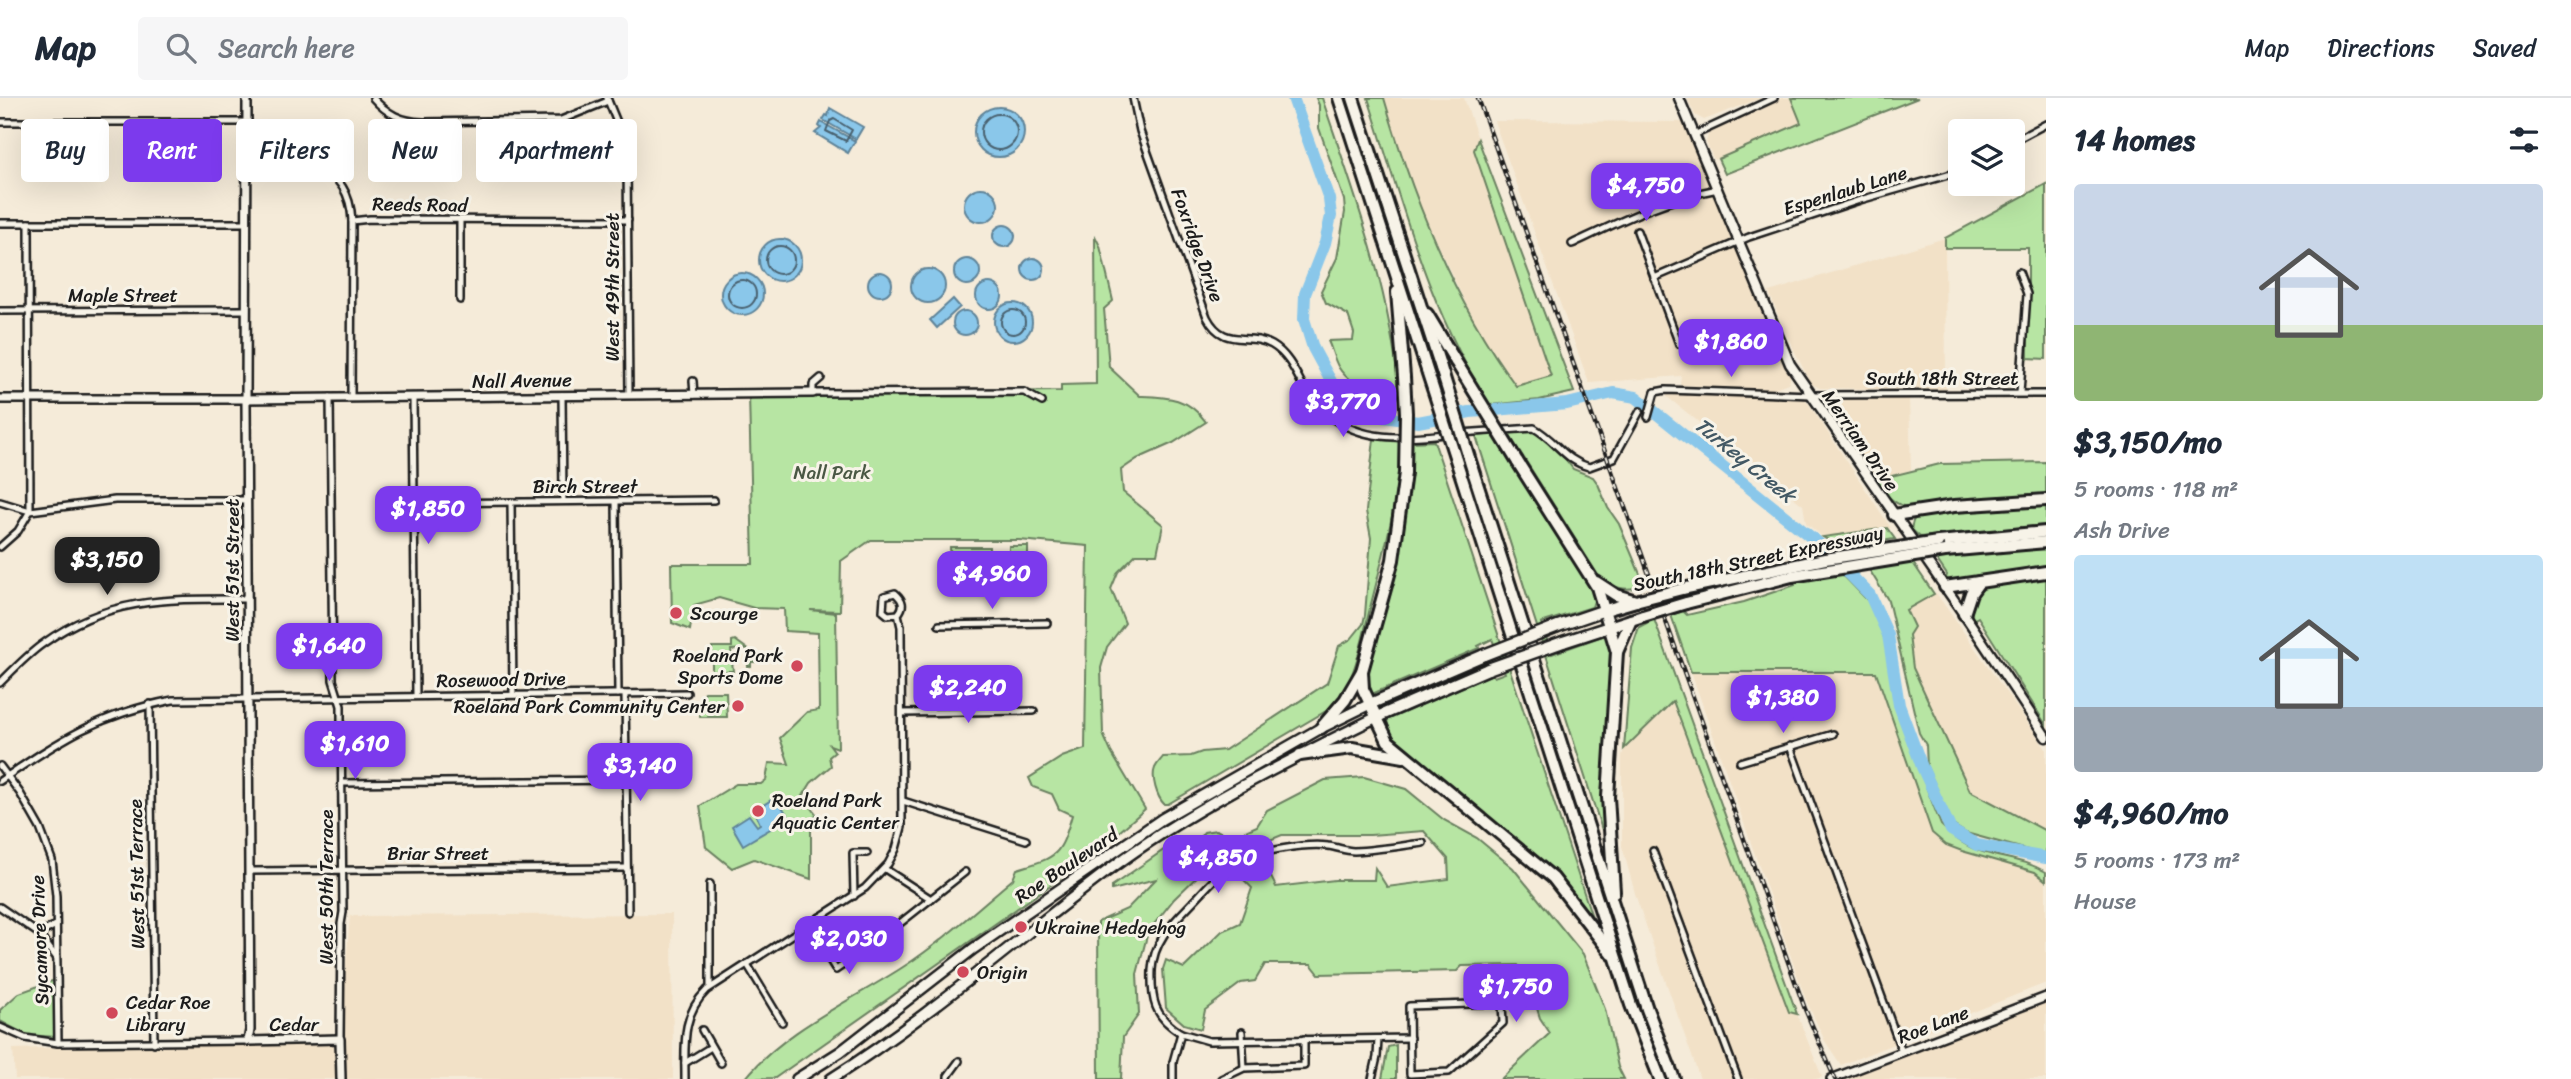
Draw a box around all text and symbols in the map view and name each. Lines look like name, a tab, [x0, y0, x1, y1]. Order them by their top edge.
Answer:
search box	[138, 17, 628, 80]
text: Map	[35, 19, 96, 77]
text: Search here	[218, 25, 355, 71]
text: Map	[2245, 27, 2289, 69]
text: Directions	[2327, 27, 2435, 69]
text: Saved	[2473, 27, 2536, 69]
icon: search	[162, 29, 200, 67]
text: 14 homes	[2074, 113, 2195, 167]
chip: Buy	[21, 119, 109, 182]
chip: Rent	[123, 119, 222, 182]
chip: Filters	[236, 119, 354, 182]
chip: New	[368, 119, 462, 182]
chip: Apartment	[476, 119, 637, 182]
map controls	[1948, 119, 2025, 196]
button: layers	[1948, 119, 2025, 196]
icon: filters	[2505, 121, 2543, 159]
street label: Espenlaub Lane	[1779, 156, 1911, 225]
pin: $4,750	[1589, 164, 1703, 223]
text: $4,750	[1607, 165, 1685, 206]
street label: Foxridge Drive	[1162, 183, 1234, 307]
street label: Reeds Road	[372, 187, 470, 222]
street label: West 49th Street	[596, 213, 629, 361]
icon: home	[2246, 230, 2372, 356]
street label: Maple Street	[68, 279, 178, 312]
pin: $1,860	[1674, 320, 1788, 379]
text: $1,860	[1694, 321, 1768, 362]
street label: South 18th Street	[1866, 362, 2019, 395]
street label: Nall Avenue	[472, 363, 572, 398]
pin: $3,770	[1286, 380, 1400, 439]
text: $3,770	[1305, 381, 1381, 422]
street label: Merriam Drive	[1813, 382, 1908, 498]
water label: Turkey Creek	[1686, 407, 1806, 515]
text: $3,150/mo	[2074, 415, 2222, 469]
park label: Nall Park	[793, 456, 871, 489]
text: 5 rooms · 118 m²	[2074, 469, 2238, 510]
street label: Birch Street	[533, 470, 639, 503]
pin: $1,850	[371, 486, 485, 546]
text: $1,850	[391, 488, 465, 529]
street label: West 51st Street	[216, 498, 249, 642]
text: Ash Drive	[2074, 510, 2170, 551]
street label: South 18th Street Expressway	[1630, 516, 1886, 601]
pin: $3,150	[50, 538, 164, 597]
text: $3,150	[71, 539, 143, 580]
pin: $4,960	[935, 552, 1049, 611]
text: $4,960	[953, 553, 1031, 594]
place label: Scourge	[690, 597, 758, 630]
icon: home	[2246, 601, 2372, 727]
marker: Scourge	[668, 605, 684, 621]
pin: $1,640	[272, 624, 386, 683]
text: $1,640	[292, 625, 366, 666]
place label: Roeland Park Sports Dome	[673, 639, 783, 694]
marker: Roeland Park Sports Dome	[789, 658, 805, 674]
street label: Rosewood Drive	[436, 662, 566, 697]
pin: $2,240	[911, 666, 1025, 725]
text: $2,240	[929, 667, 1007, 708]
pin: $1,380	[1726, 676, 1840, 735]
text: $1,380	[1747, 677, 1819, 718]
place label: Roeland Park Community Center	[454, 690, 725, 723]
marker: Roeland Park Community Center	[730, 698, 746, 714]
pin: $1,610	[298, 722, 412, 781]
text: $1,610	[321, 723, 390, 764]
pin: $3,140	[583, 744, 697, 803]
text: $3,140	[603, 745, 677, 786]
place label: Roeland Park Aquatic Center	[771, 784, 900, 839]
text: $4,960/mo	[2074, 786, 2229, 840]
street label: West 51st Terrace	[119, 799, 154, 949]
marker: Roeland Park Aquatic Center	[750, 803, 766, 819]
street label: West 50th Terrace	[310, 810, 343, 964]
street label: Roe Boulevard	[1008, 817, 1126, 912]
pin: $4,850	[1161, 836, 1275, 895]
street label: Briar Street	[387, 837, 489, 870]
text: $4,850	[1179, 837, 1257, 878]
text: 5 rooms · 173 m²	[2074, 840, 2240, 881]
street label: Sycamore Drive	[21, 874, 58, 1005]
text: House	[2074, 881, 2136, 922]
place label: Ukraine Hedgehog	[1035, 911, 1187, 944]
pin: $2,030	[792, 916, 906, 976]
text: $2,030	[811, 918, 887, 959]
marker: Ukraine Hedgehog	[1013, 919, 1029, 935]
place label: Origin	[977, 956, 1028, 989]
marker: Origin	[955, 964, 971, 980]
pin: $1,750	[1459, 964, 1573, 1024]
text: $1,750	[1479, 966, 1553, 1007]
place label: Cedar Roe Library	[126, 986, 211, 1041]
street label: Roe Lane	[1893, 996, 1974, 1053]
marker: Cedar Roe Library	[104, 1005, 120, 1021]
street label: Cedar	[270, 1008, 320, 1041]

